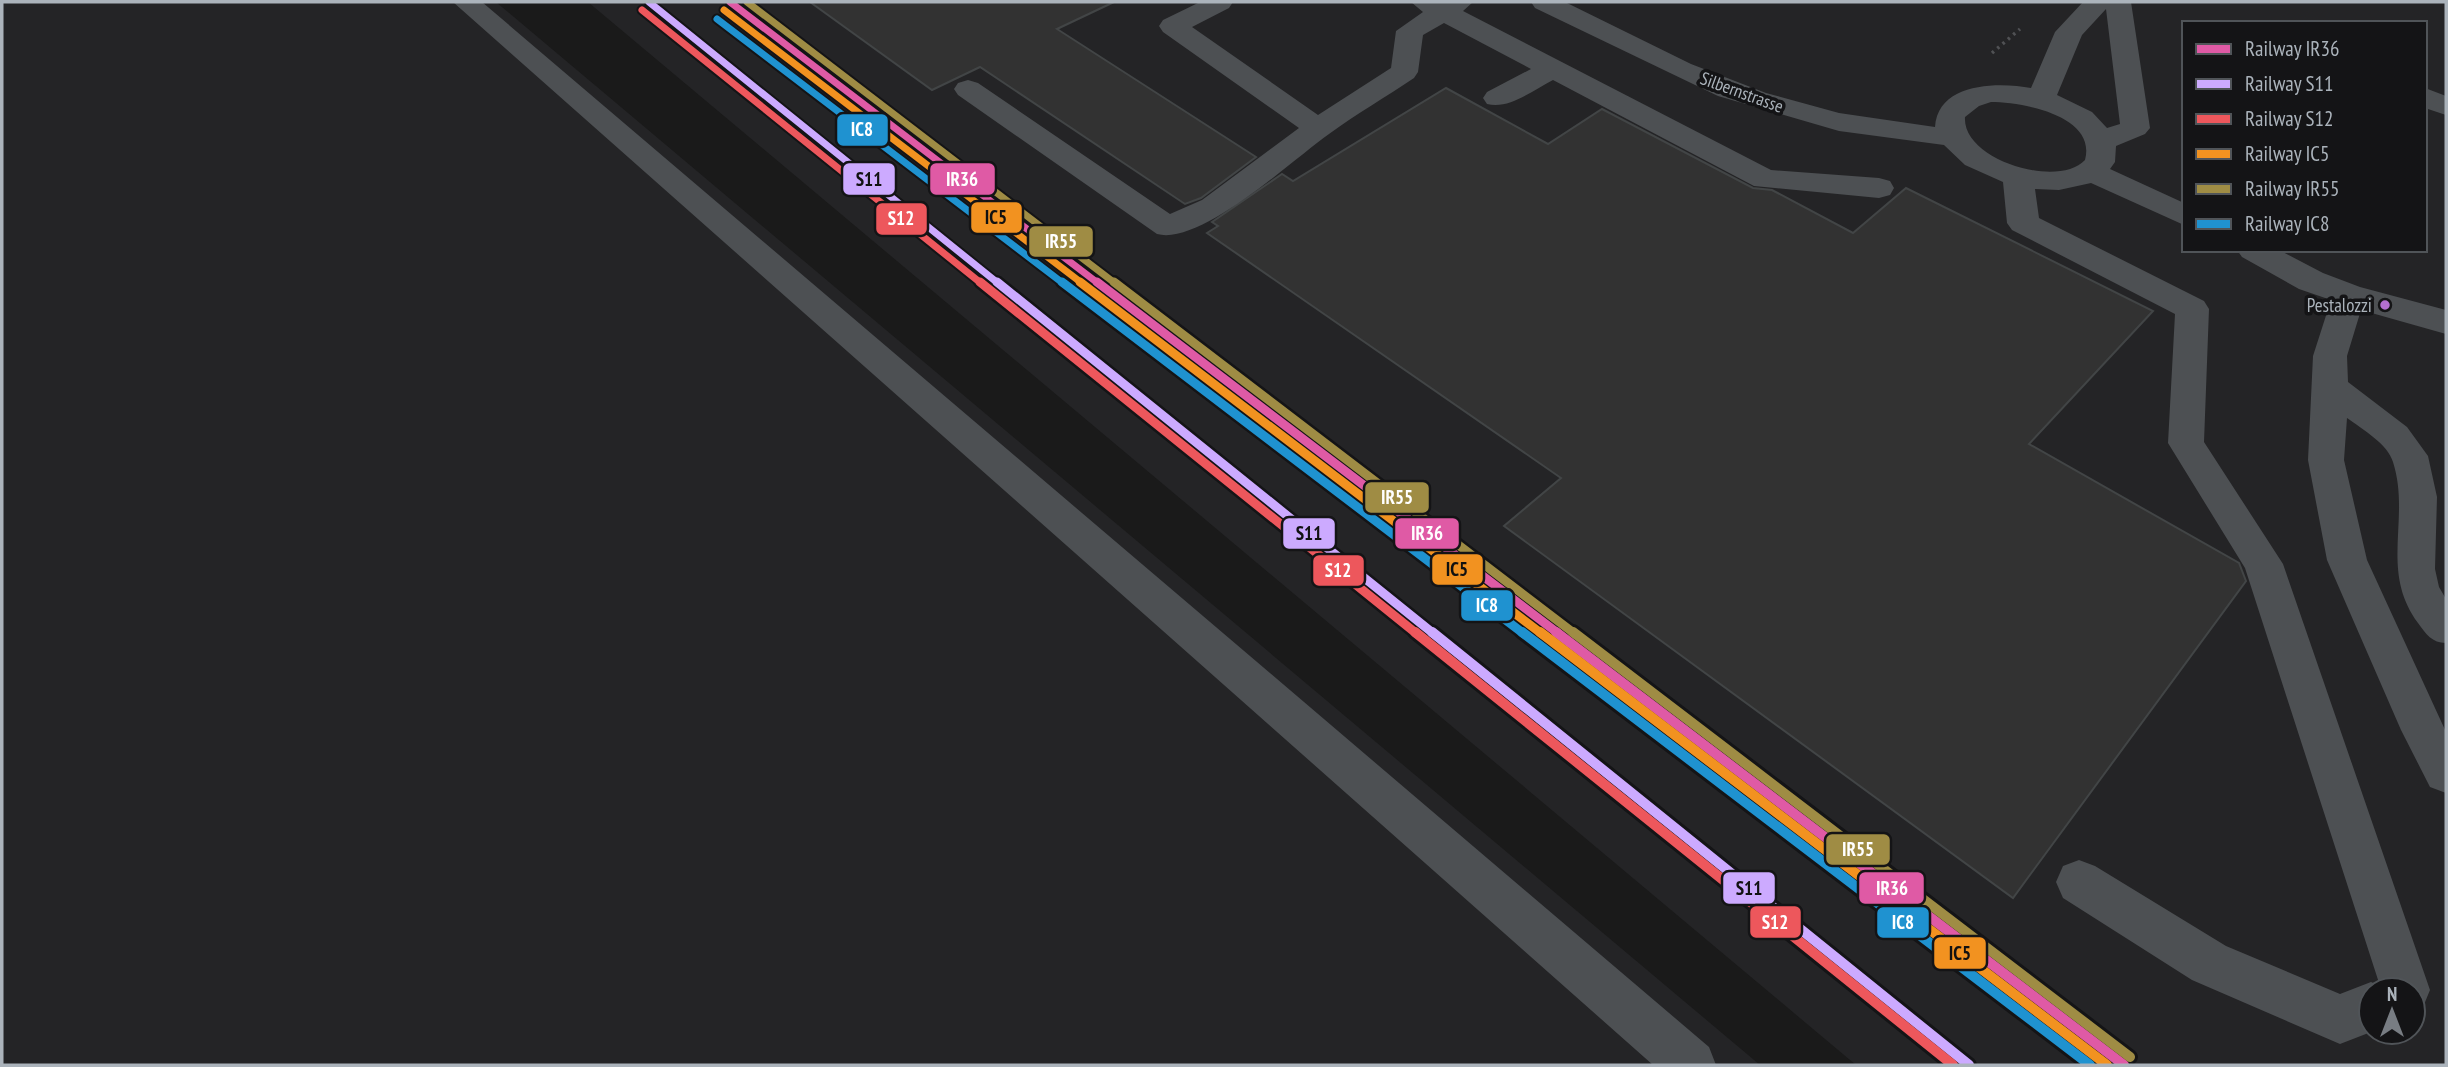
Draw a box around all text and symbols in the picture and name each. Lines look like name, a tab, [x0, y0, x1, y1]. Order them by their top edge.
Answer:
legend	[2182, 21, 2427, 252]
text: Railway IR36	[2245, 35, 2339, 62]
street label: Silbernstrasse	[1697, 66, 1787, 118]
text: Railway S11	[2245, 70, 2333, 97]
text: Railway S12	[2245, 105, 2333, 132]
line badge: IC8	[836, 113, 889, 147]
text: IC8	[851, 117, 873, 141]
text: Railway IC5	[2245, 140, 2329, 167]
line badge: S11	[842, 162, 896, 196]
line badge: IR36	[929, 162, 996, 196]
text: S11	[856, 167, 882, 191]
text: IR36	[946, 167, 978, 191]
text: Railway IR55	[2245, 175, 2339, 202]
line badge: IC5	[970, 201, 1023, 234]
line badge: S12	[875, 202, 928, 236]
text: IC5	[985, 205, 1007, 229]
text: S12	[888, 206, 914, 230]
text: Railway IC8	[2245, 210, 2329, 237]
line badge: IR55	[1028, 225, 1094, 258]
text: IR55	[1045, 229, 1077, 253]
place label: Pestalozzi	[2307, 293, 2372, 317]
marker: Pestalozzi	[2378, 298, 2392, 312]
line badge: IR55	[1364, 481, 1430, 514]
text: IR55	[1381, 485, 1413, 509]
line badge: S11	[1282, 517, 1336, 550]
line badge: IR36	[1394, 517, 1460, 550]
text: S11	[1296, 521, 1322, 545]
text: IR36	[1411, 521, 1443, 545]
line badge: IC5	[1431, 553, 1484, 586]
line badge: S12	[1312, 554, 1365, 587]
text: IC5	[1446, 557, 1468, 581]
text: S12	[1325, 558, 1351, 582]
line badge: IC8	[1460, 589, 1514, 622]
text: IC8	[1476, 593, 1498, 617]
line badge: IR55	[1825, 833, 1891, 866]
text: IR55	[1842, 837, 1874, 861]
line badge: S11	[1722, 871, 1776, 905]
line badge: IR36	[1858, 871, 1925, 905]
text: S11	[1736, 876, 1762, 900]
text: IR36	[1876, 876, 1908, 900]
line badge: S12	[1749, 905, 1802, 939]
line badge: IC8	[1876, 906, 1930, 939]
text: S12	[1762, 910, 1788, 934]
text: IC8	[1892, 910, 1914, 934]
line badge: IC5	[1933, 936, 1987, 970]
text: IC5	[1949, 941, 1971, 965]
north arrow	[2357, 976, 2427, 1046]
text: N	[2387, 982, 2397, 1006]

